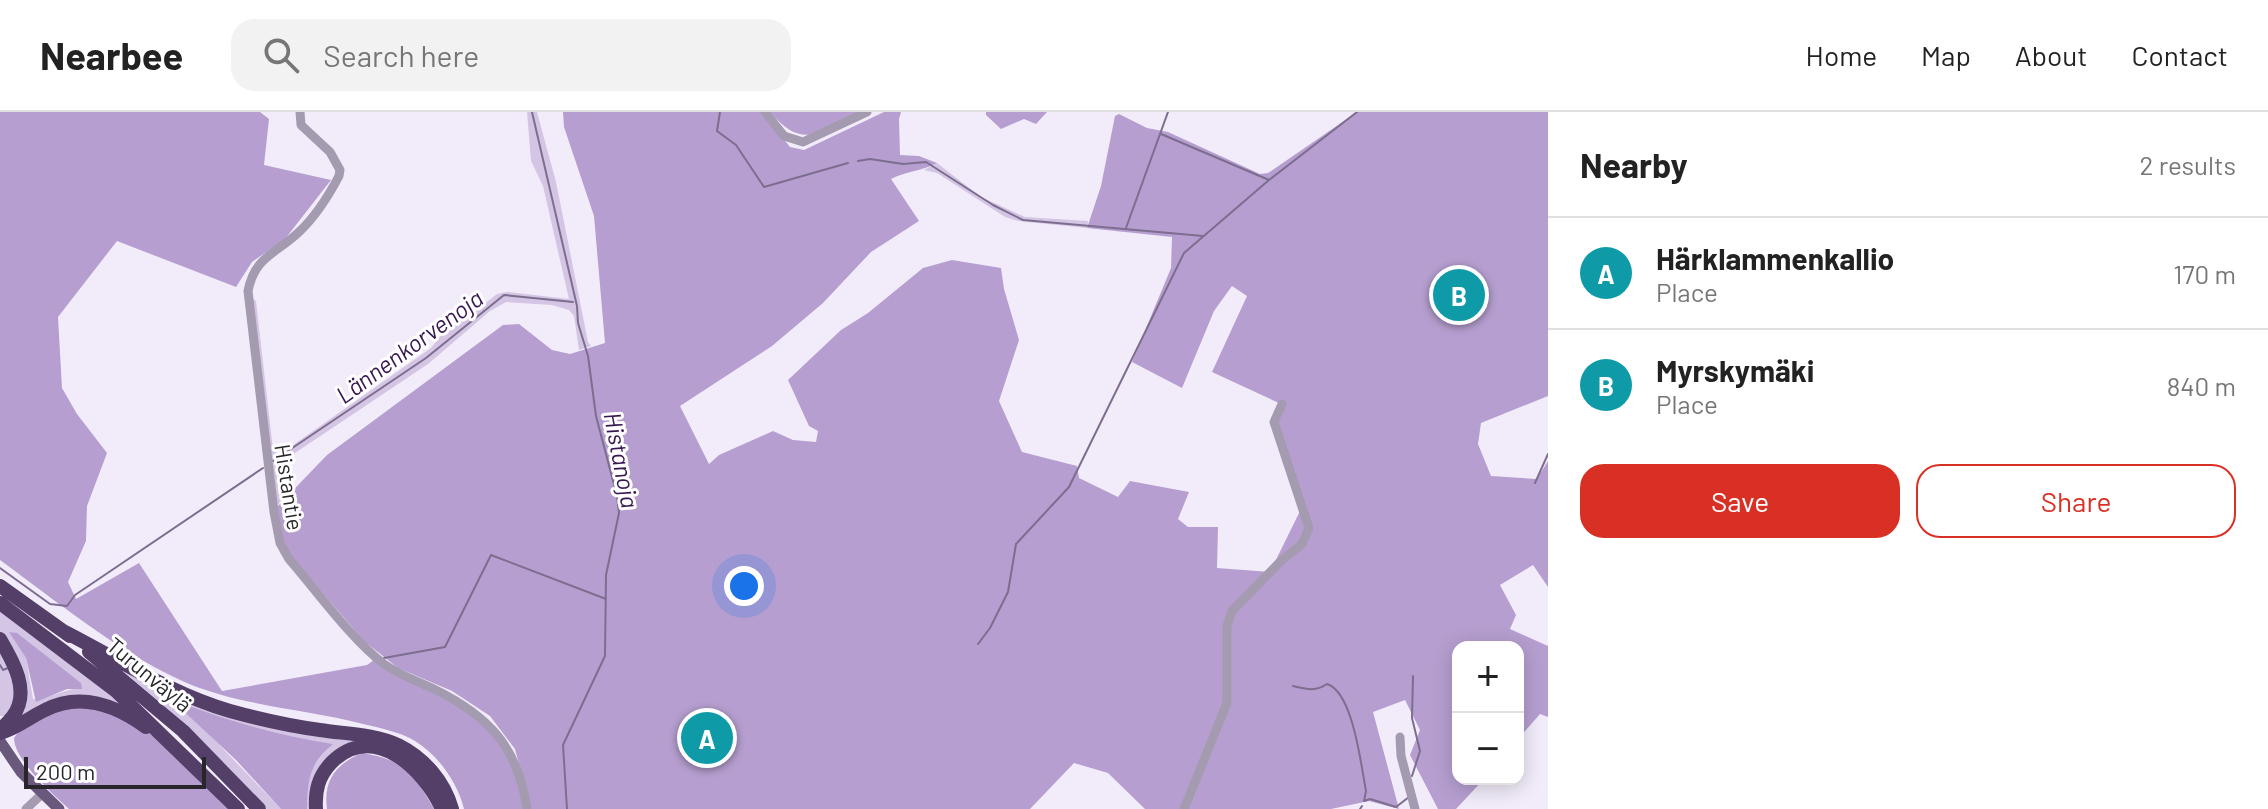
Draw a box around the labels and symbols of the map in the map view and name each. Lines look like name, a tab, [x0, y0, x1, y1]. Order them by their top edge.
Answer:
pin: B	[1433, 265, 1485, 325]
water label: Lännenkorvenoja	[330, 283, 488, 409]
water label: Histanoja	[599, 410, 645, 510]
street label: Histantie	[270, 442, 310, 532]
your location	[724, 566, 764, 606]
street label: Turunväylä	[102, 631, 198, 717]
pin: A	[681, 708, 733, 768]
scale bar	[24, 753, 206, 789]

